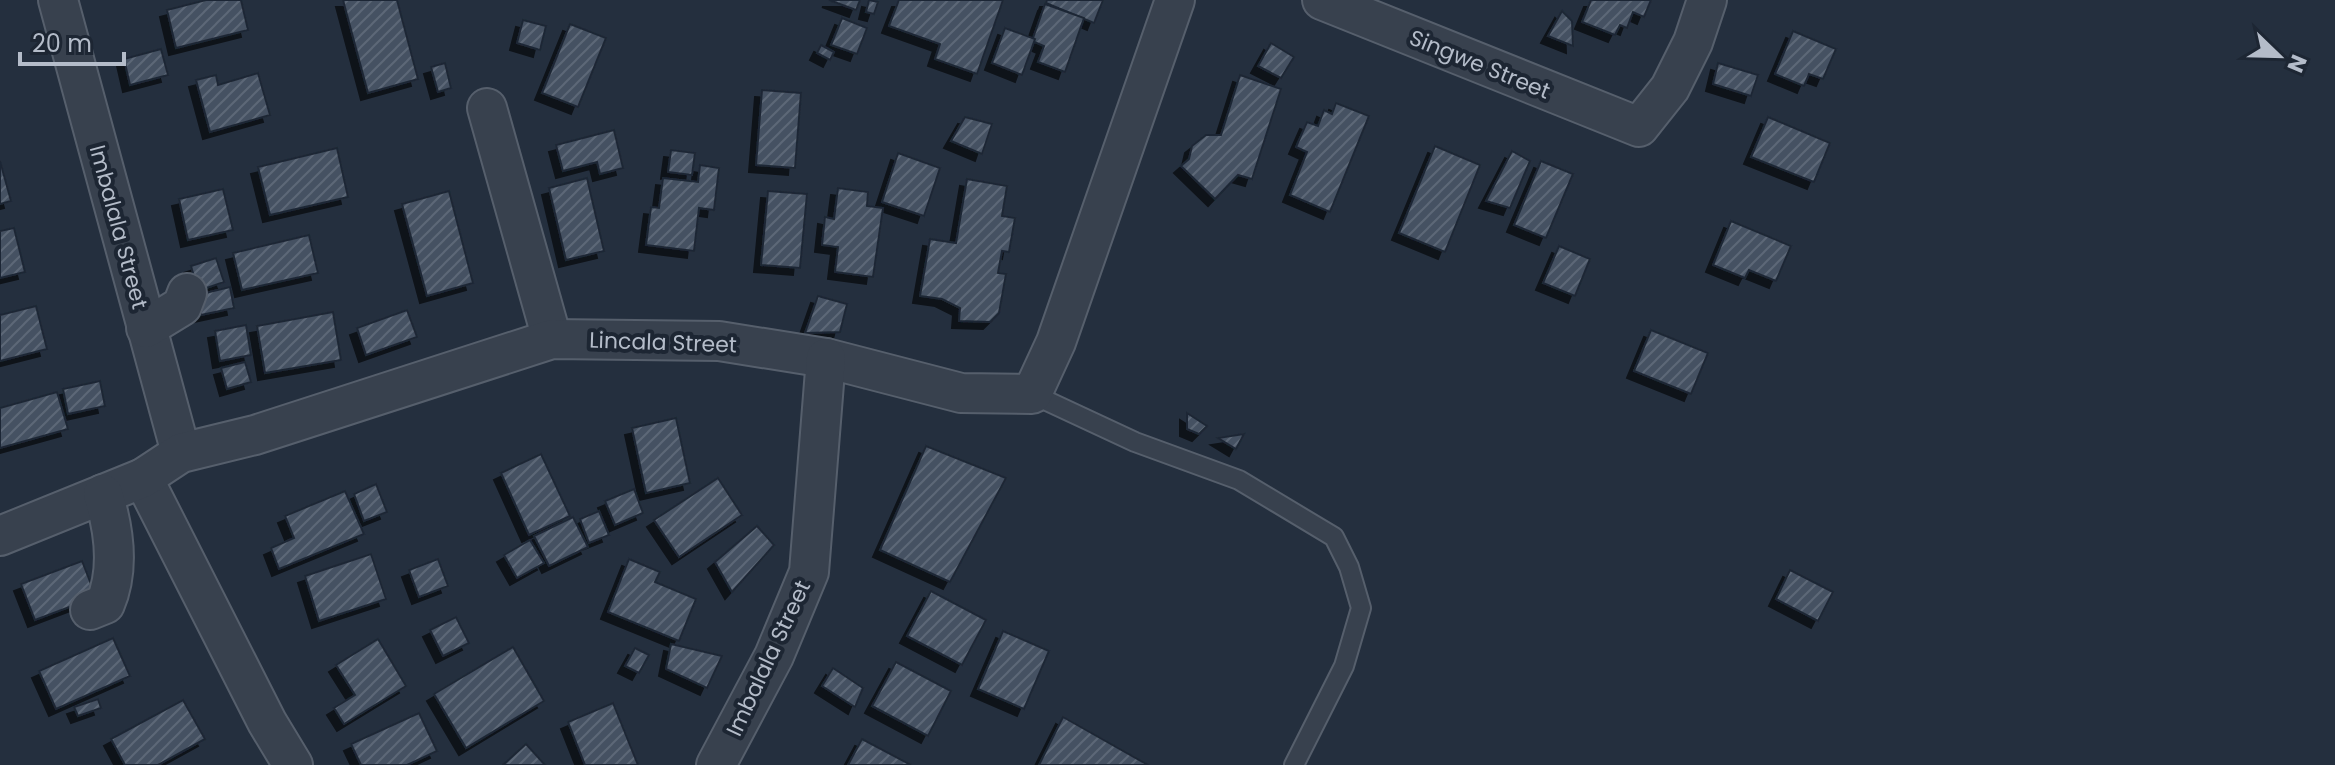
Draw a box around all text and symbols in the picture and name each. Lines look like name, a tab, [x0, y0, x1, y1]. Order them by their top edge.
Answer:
scale bar	[20, 16, 124, 66]
north arrow	[2239, 16, 2319, 96]
street label: Singwe Street	[1405, 22, 1555, 107]
text: 20 m	[32, 27, 92, 60]
text: N	[2279, 50, 2314, 77]
street label: Imbalala Street	[82, 142, 155, 313]
street label: Lincala Street	[589, 324, 737, 361]
street label: Imbalala Street	[719, 575, 818, 741]

